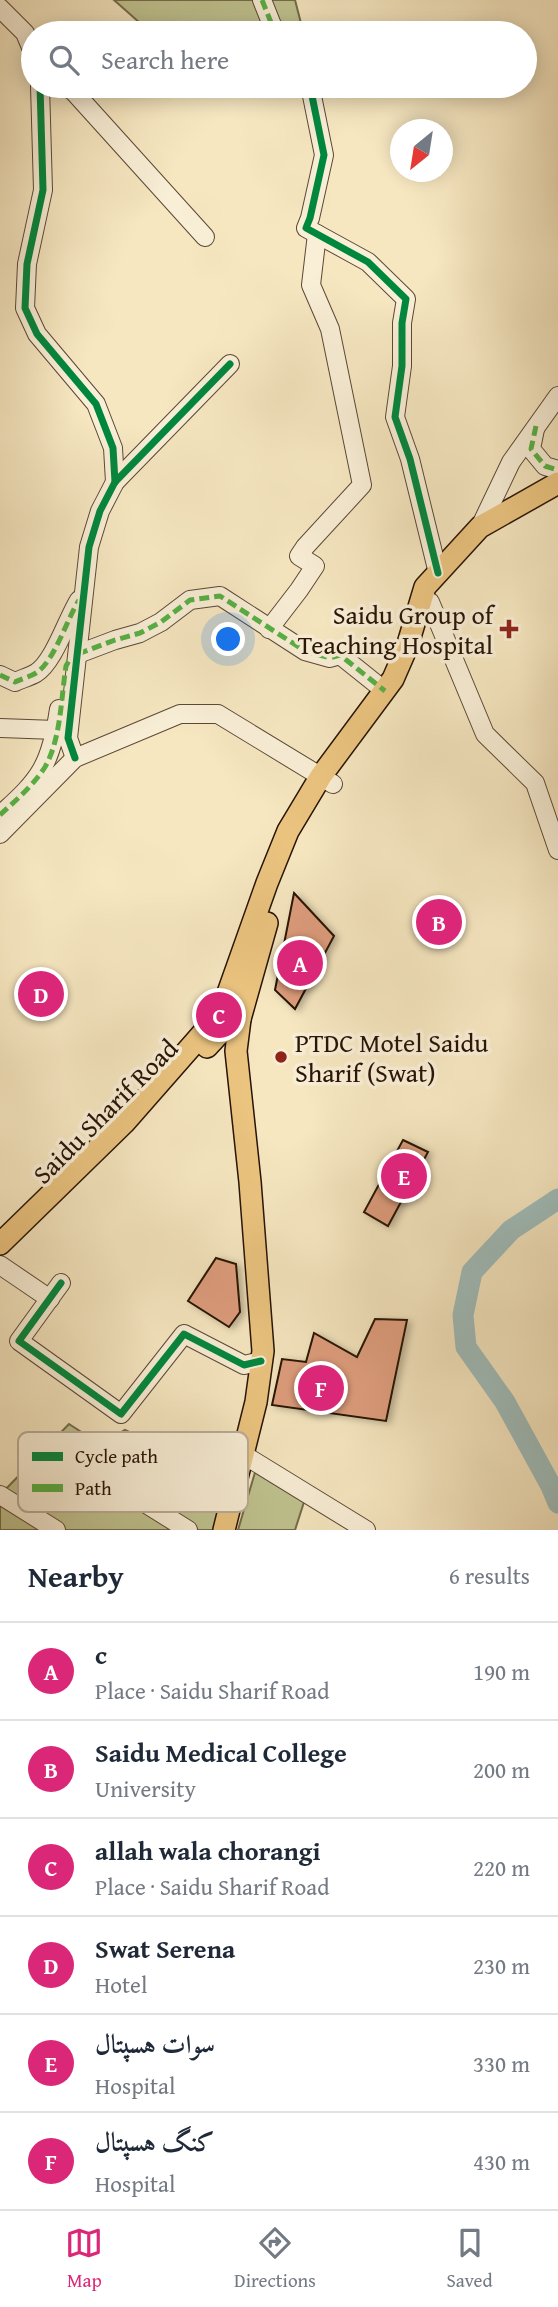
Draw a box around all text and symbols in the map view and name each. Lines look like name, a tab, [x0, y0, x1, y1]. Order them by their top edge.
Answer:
search box	[21, 21, 537, 98]
text: Search here	[101, 40, 229, 79]
icon: search	[45, 41, 83, 79]
north arrow	[390, 119, 453, 182]
place label: Saidu Group of Teaching Hospital	[298, 595, 496, 664]
marker: Saidu Group of Teaching Hospital	[499, 619, 519, 639]
your location	[211, 622, 245, 656]
pin: B	[416, 896, 462, 948]
pin: A	[277, 937, 323, 989]
pin: D	[18, 968, 64, 1020]
pin: C	[196, 989, 242, 1041]
place label: PTDC Motel Saidu Sharif (Swat)	[295, 1023, 488, 1092]
street label: Saidu Sharif Road	[23, 1029, 187, 1193]
marker: PTDC Motel Saidu Sharif (Swat)	[273, 1049, 289, 1065]
pin: E	[381, 1150, 427, 1202]
pin: F	[298, 1362, 344, 1414]
legend	[18, 1432, 248, 1512]
text: Cycle path	[75, 1442, 158, 1470]
text: Path	[75, 1474, 112, 1502]
text: Nearby	[28, 1554, 124, 1598]
text: 6 results	[449, 1559, 530, 1592]
text: c	[95, 1635, 107, 1674]
text: A	[44, 1655, 58, 1688]
text: 190 m	[473, 1655, 530, 1688]
text: Place · Saidu Sharif Road	[95, 1674, 330, 1707]
text: Saidu Medical College	[95, 1733, 347, 1772]
text: B	[44, 1753, 58, 1786]
text: 200 m	[473, 1753, 530, 1786]
text: University	[95, 1772, 196, 1805]
text: allah wala chorangi	[95, 1831, 321, 1870]
text: C	[44, 1851, 58, 1884]
text: 220 m	[473, 1851, 530, 1884]
text: Place · Saidu Sharif Road	[95, 1870, 330, 1903]
text: Swat Serena	[95, 1929, 235, 1968]
text: D	[44, 1949, 58, 1982]
text: 230 m	[473, 1949, 530, 1982]
text: Hotel	[95, 1968, 147, 2001]
text: سوات ہسپتال	[95, 2024, 215, 2063]
text: E	[45, 2047, 57, 2080]
text: 330 m	[473, 2047, 530, 2080]
text: Hospital	[95, 2069, 175, 2102]
text: کنگ ہسپتال	[95, 2122, 214, 2161]
text: F	[45, 2145, 57, 2178]
text: 430 m	[473, 2145, 530, 2178]
text: Hospital	[95, 2167, 175, 2200]
tab: Map	[65, 2224, 103, 2294]
tab: Directions	[234, 2224, 316, 2294]
tab: Saved	[447, 2224, 493, 2294]

